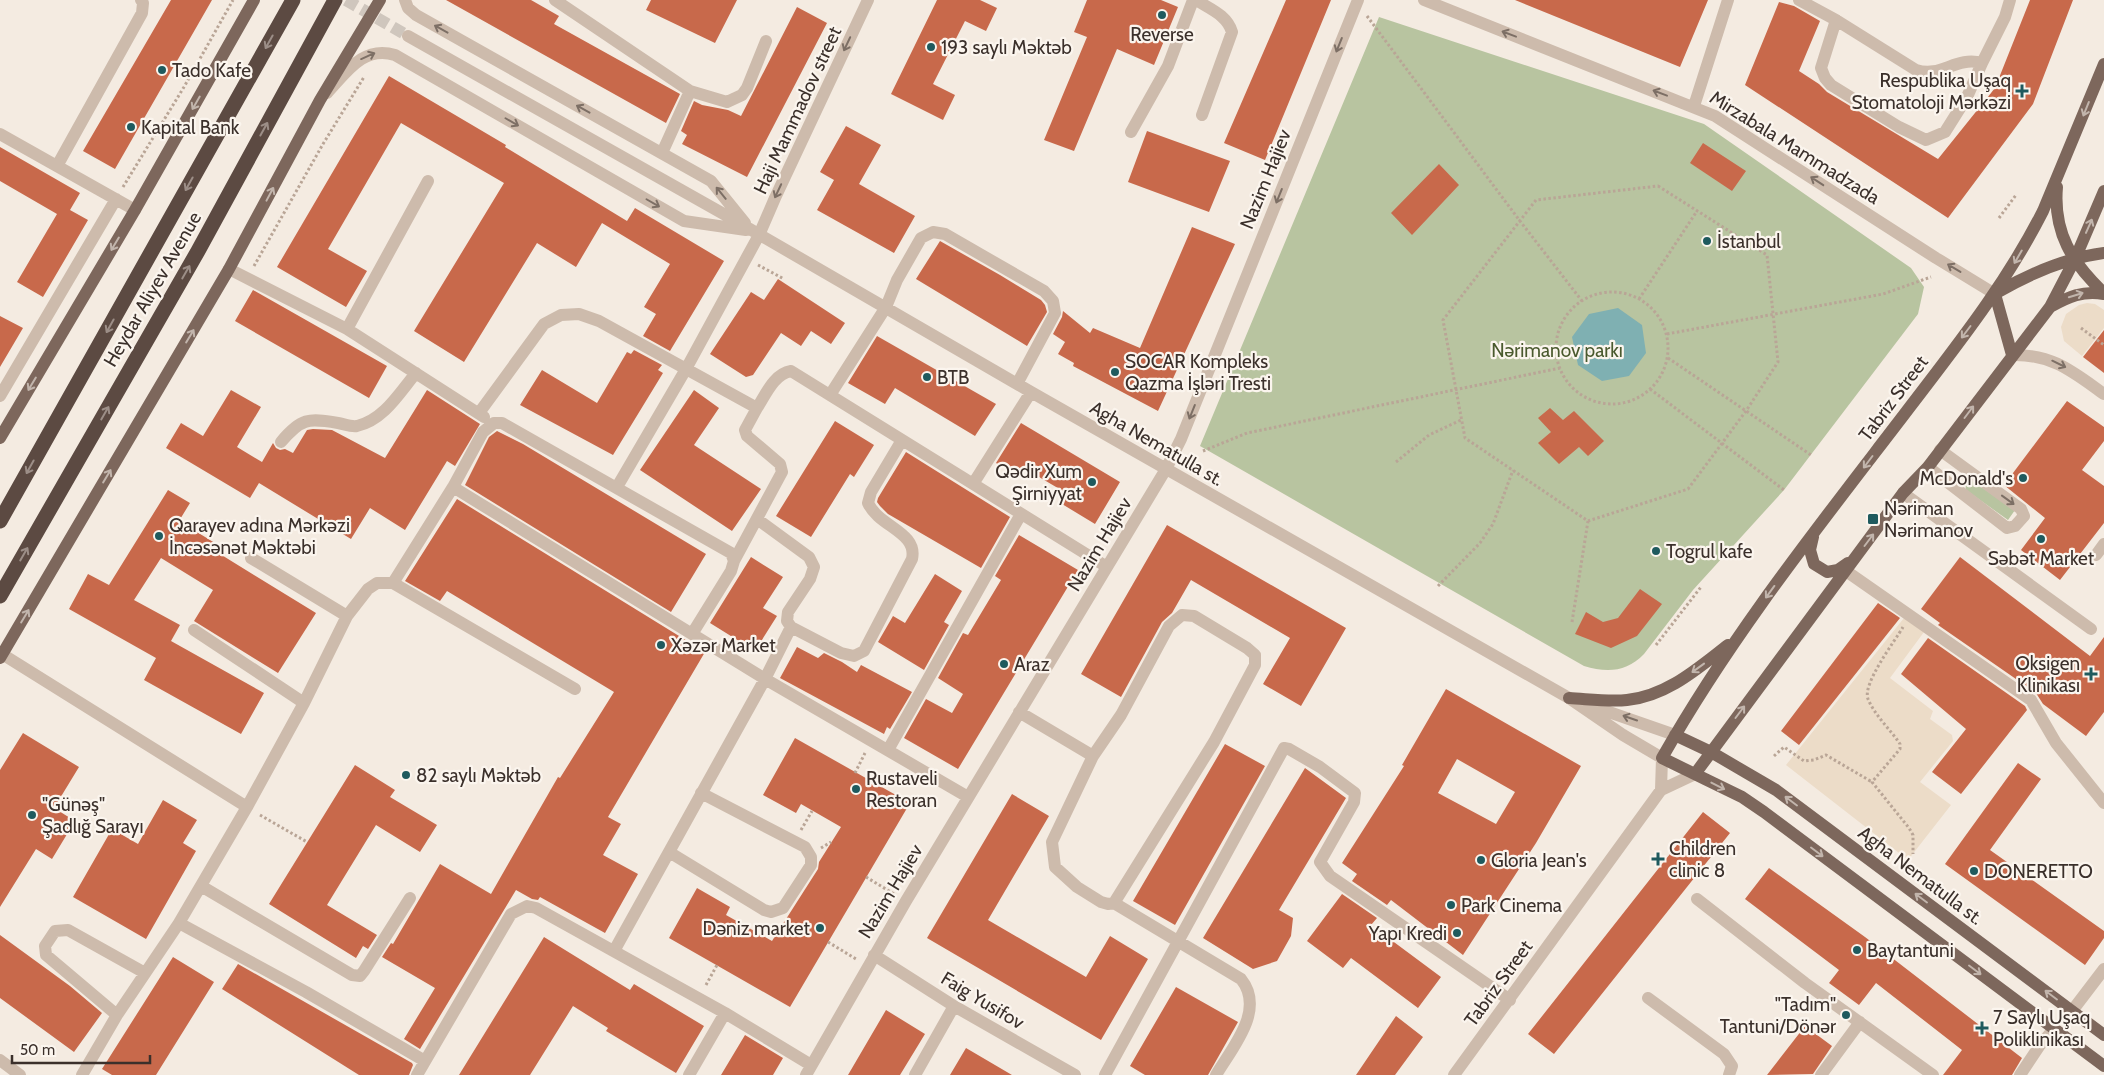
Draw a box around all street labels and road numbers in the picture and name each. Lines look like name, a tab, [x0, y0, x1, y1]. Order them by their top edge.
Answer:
street label: Haji Mammadov street	[749, 22, 847, 197]
street label: Mirzabala Mammadzada	[1706, 86, 1884, 209]
street label: Nazim Hajiev	[1235, 125, 1296, 232]
street label: Heydar Aliyev Avenue	[99, 207, 206, 371]
street label: Tabriz Street	[1854, 351, 1933, 445]
street label: Agha Nematulla st.	[1086, 396, 1227, 491]
street label: Nazim Hajiev	[1062, 493, 1137, 595]
street label: Agha Nematulla st.	[1854, 821, 1988, 930]
street label: Nazim Hajiev	[853, 840, 928, 942]
street label: Tabriz Street	[1459, 935, 1538, 1031]
street label: Faig Yusifov	[937, 967, 1029, 1035]

